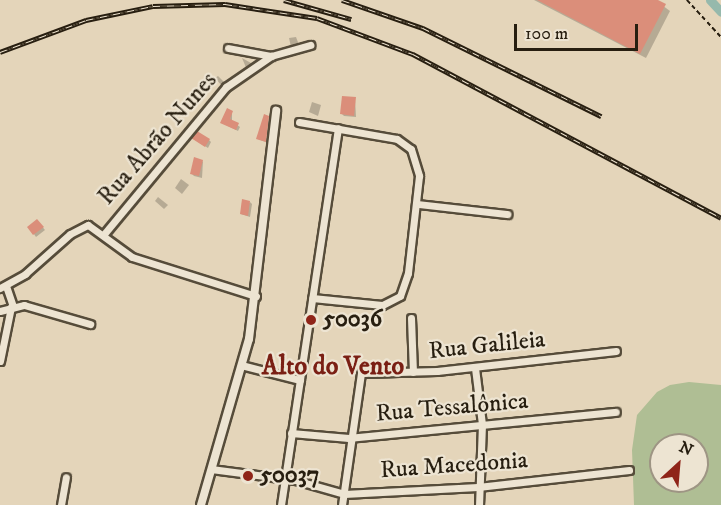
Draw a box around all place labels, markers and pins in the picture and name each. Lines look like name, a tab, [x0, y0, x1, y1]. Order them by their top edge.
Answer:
place label: 50036	[323, 306, 382, 334]
marker: 50036	[304, 313, 318, 327]
place label: 50037	[260, 462, 319, 490]
marker: 50037	[241, 469, 255, 483]

